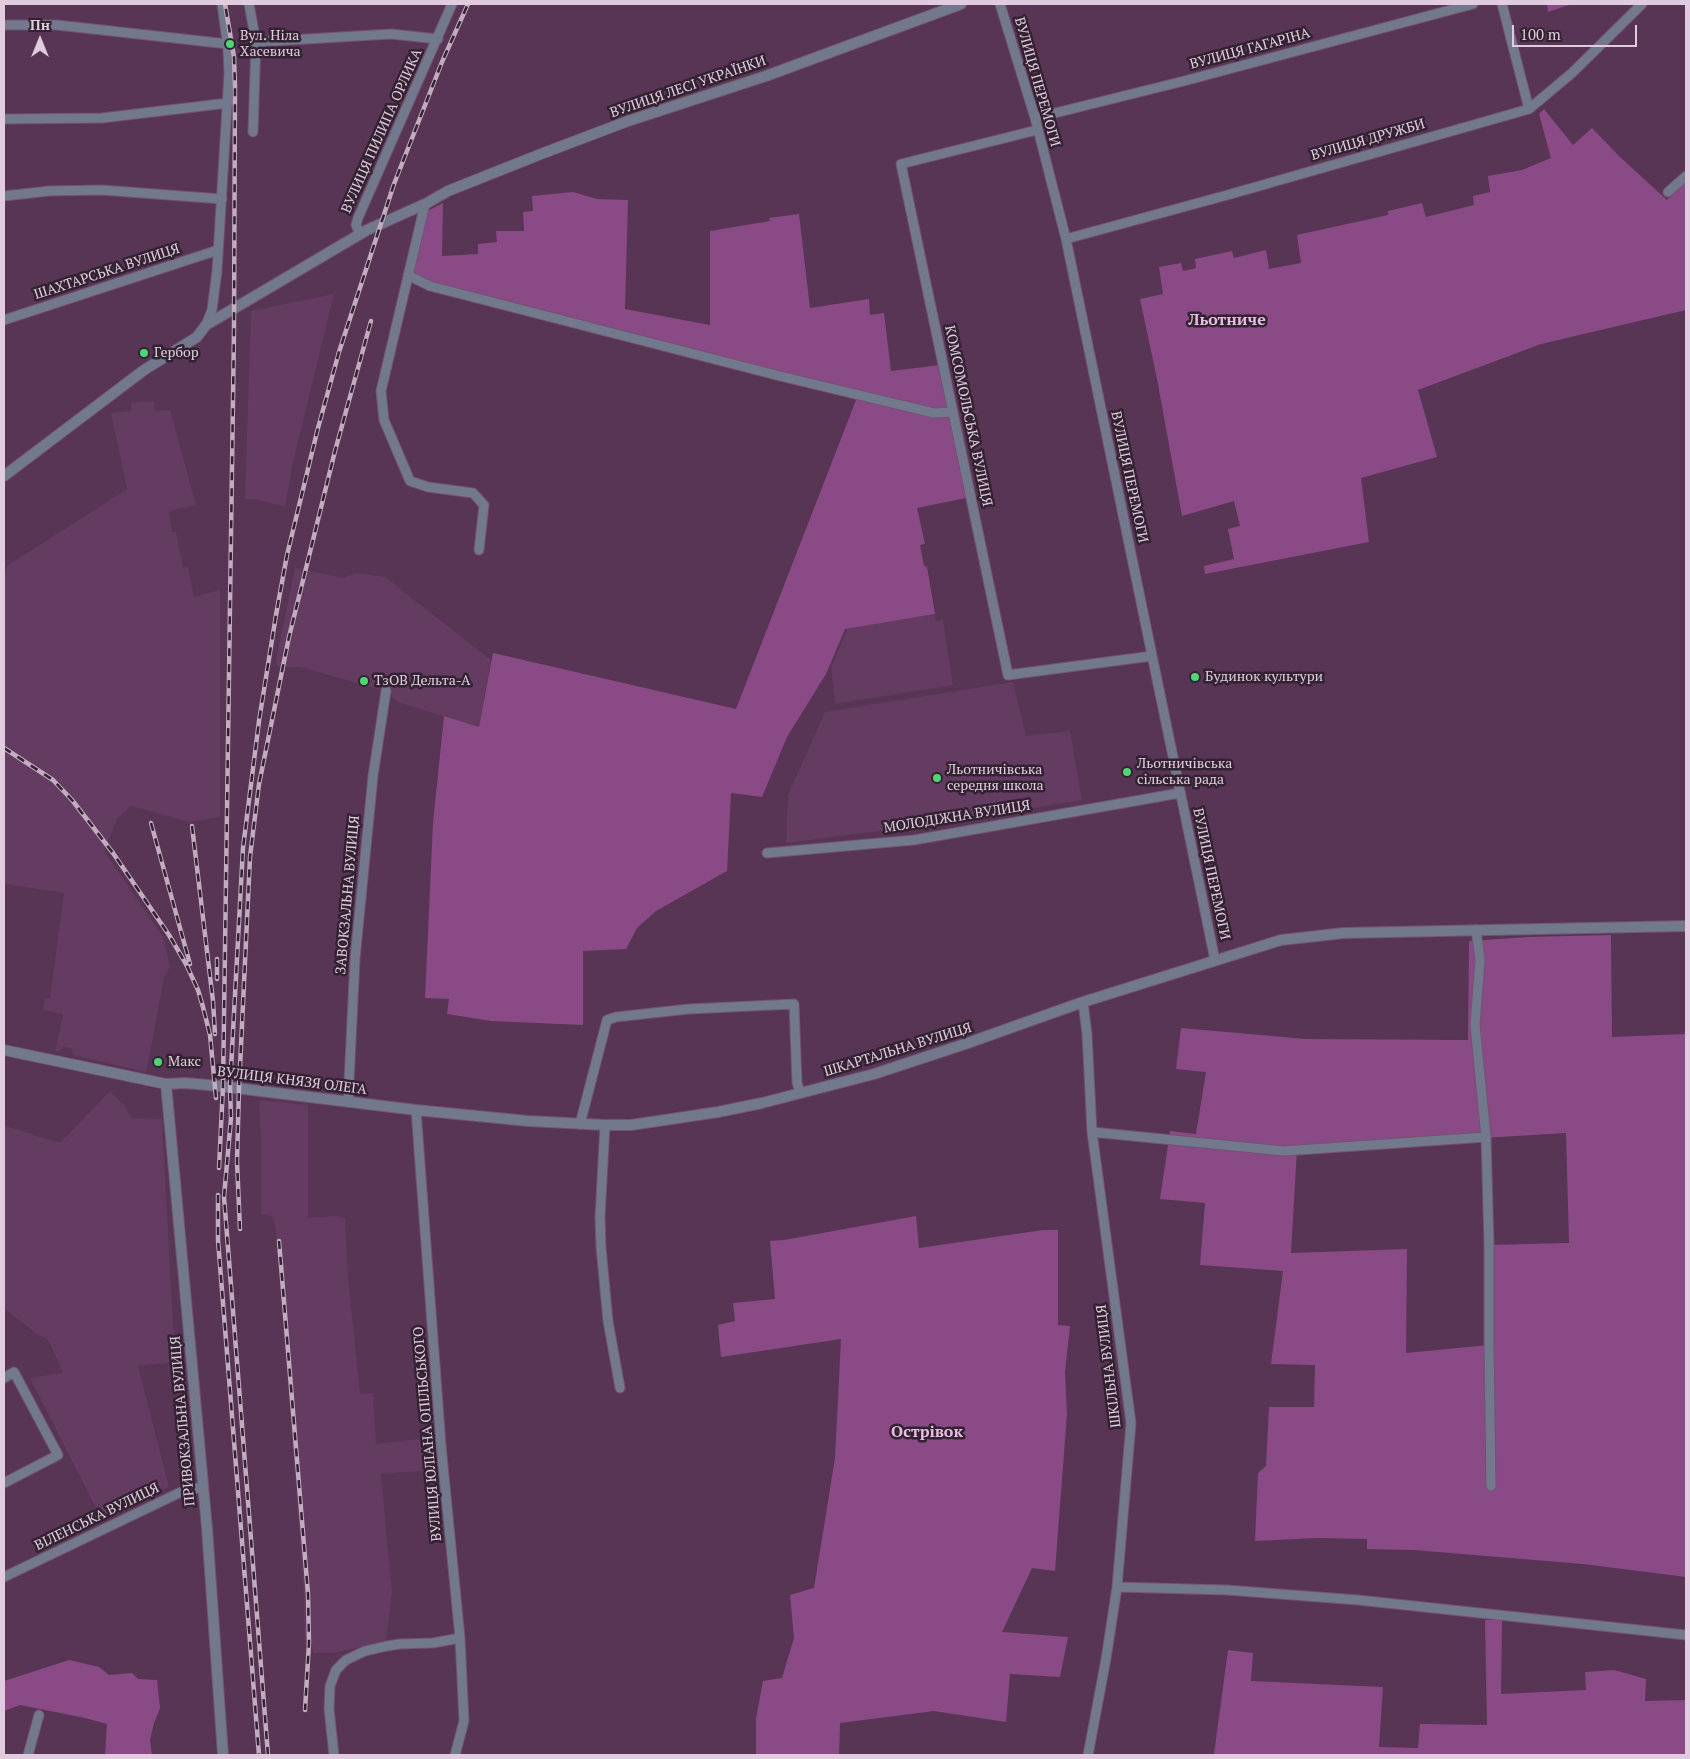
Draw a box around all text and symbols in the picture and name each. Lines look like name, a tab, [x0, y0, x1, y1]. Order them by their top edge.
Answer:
north arrow	[15, 15, 65, 65]
text: Пн	[30, 15, 50, 34]
street label: ВУЛИЦЯ ПЕРЕМОГИ	[1010, 15, 1064, 149]
scale bar	[1515, 15, 1640, 47]
text: 100 m	[1520, 24, 1561, 44]
street label: ВУЛИЦЯ ГАГАРІНА	[1188, 25, 1312, 73]
place label: Вул. Ніла Хасевича	[240, 28, 301, 60]
marker: Вул. Ніла Хасевича	[224, 38, 236, 50]
street label: ВУЛИЦЯ ПИЛИПА ОРЛИКА	[338, 46, 426, 216]
street label: ВУЛИЦЯ ЛЕСІ УКРАЇНКИ	[608, 52, 768, 122]
street label: ВУЛИЦЯ ДРУЖБИ	[1309, 116, 1427, 164]
street label: ШАХТАРСЬКА ВУЛИЦЯ	[32, 241, 182, 303]
district label: Льотниче	[1188, 310, 1266, 330]
street label: КОМСОМОЛЬСЬКА ВУЛИЦЯ	[941, 324, 995, 508]
place label: Гербор	[154, 345, 199, 361]
marker: Гербор	[138, 347, 150, 359]
street label: ВУЛИЦЯ ПЕРЕМОГИ	[1107, 410, 1151, 544]
place label: Будинок культури	[1205, 669, 1323, 685]
marker: Будинок культури	[1189, 671, 1201, 683]
place label: ТзОВ Дельта-А	[374, 673, 471, 689]
marker: ТзОВ Дельта-А	[358, 675, 370, 687]
place label: Льотничівська сільська рада	[1137, 756, 1232, 789]
place label: Льотничівська середня школа	[947, 762, 1044, 794]
marker: Льотничівська сільська рада	[1121, 766, 1133, 778]
marker: Льотничівська середня школа	[931, 772, 943, 784]
street label: МОЛОДІЖНА ВУЛИЦЯ	[882, 797, 1032, 837]
street label: ВУЛИЦЯ ПЕРЕМОГИ	[1189, 807, 1233, 941]
street label: ЗАВОКЗАЛЬНА ВУЛИЦЯ	[333, 815, 363, 975]
street label: ШКАРТАЛЬНА ВУЛИЦЯ	[822, 1020, 974, 1080]
place label: Макс	[168, 1054, 201, 1070]
marker: Макс	[152, 1056, 164, 1068]
street label: ВУЛИЦЯ КНЯЗЯ ОЛЕГА	[216, 1063, 368, 1099]
street label: ШКІЛЬНА ВУЛИЦЯ	[1093, 1304, 1125, 1428]
street label: ВУЛИЦЯ ЮЛІАНА ОПІЛЬСЬКОГО	[410, 1326, 446, 1542]
street label: ПРИВОКЗАЛЬНА ВУЛИЦЯ	[167, 1335, 199, 1507]
district label: Острівок	[891, 1422, 963, 1442]
street label: ВІЛЕНСЬКА ВУЛИЦЯ	[32, 1480, 162, 1554]

